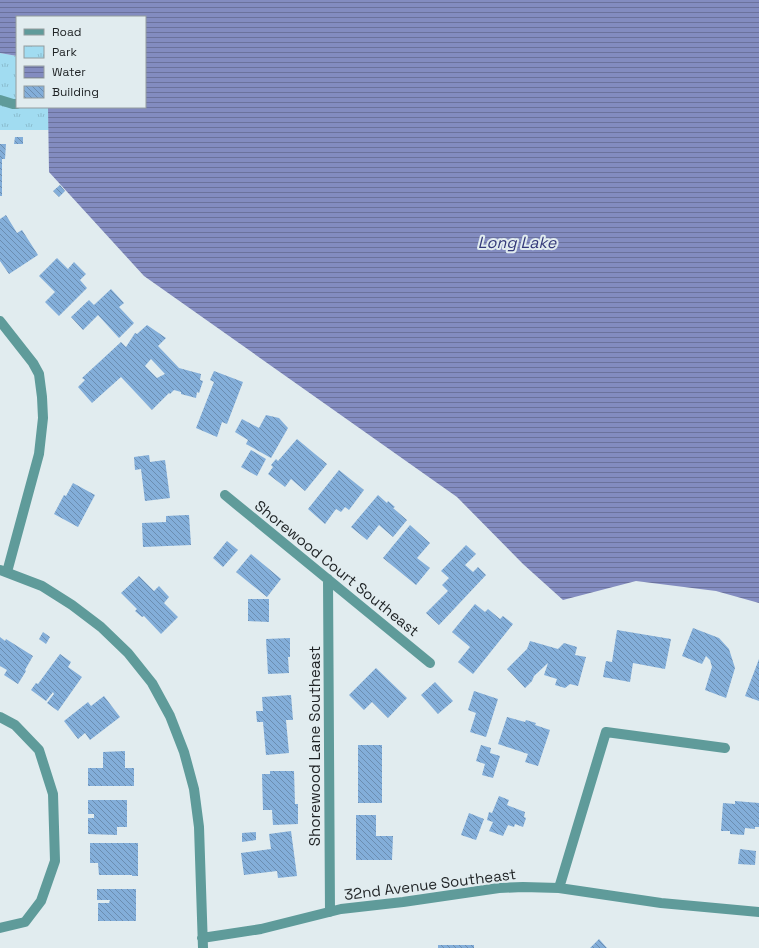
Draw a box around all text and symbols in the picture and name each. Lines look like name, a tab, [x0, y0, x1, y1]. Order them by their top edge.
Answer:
legend	[16, 16, 146, 108]
text: Road	[52, 24, 81, 40]
text: Park	[52, 44, 77, 60]
text: Water	[52, 64, 86, 80]
text: Building	[52, 84, 99, 100]
water label: Long Lake	[478, 232, 557, 253]
street label: Shorewood Court Southeast	[251, 496, 423, 640]
street label: Shorewood Lane Southeast	[305, 646, 324, 846]
street label: 32nd Avenue Southeast	[343, 864, 517, 904]

